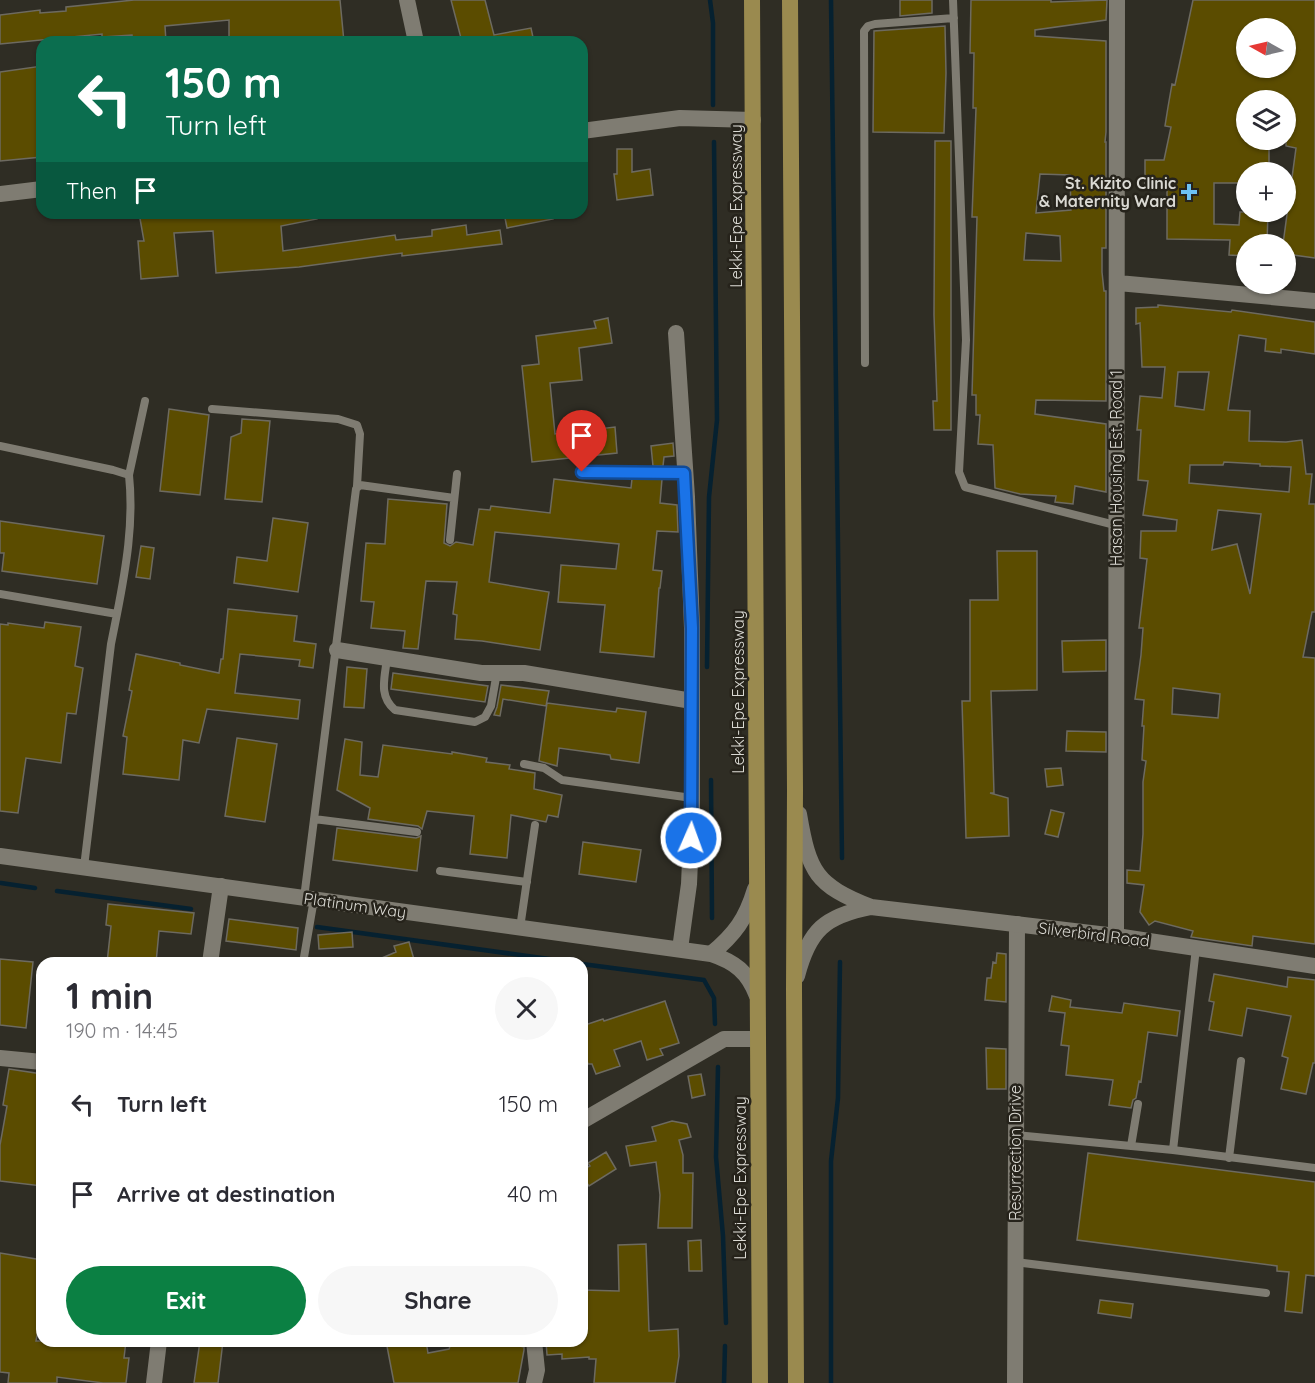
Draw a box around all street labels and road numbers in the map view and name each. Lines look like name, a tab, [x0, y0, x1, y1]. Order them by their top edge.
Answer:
street label: Lekki-Epe Expressway	[726, 124, 746, 288]
street label: Hasan Housing Est. Road 1	[1106, 370, 1126, 566]
street label: Lekki-Epe Expressway	[728, 610, 748, 774]
street label: Platinum Way	[303, 888, 407, 922]
street label: Silverbird Road	[1037, 917, 1151, 951]
street label: Resurrection Drive	[1005, 1085, 1025, 1221]
street label: Lekki-Epe Expressway	[730, 1096, 750, 1260]

